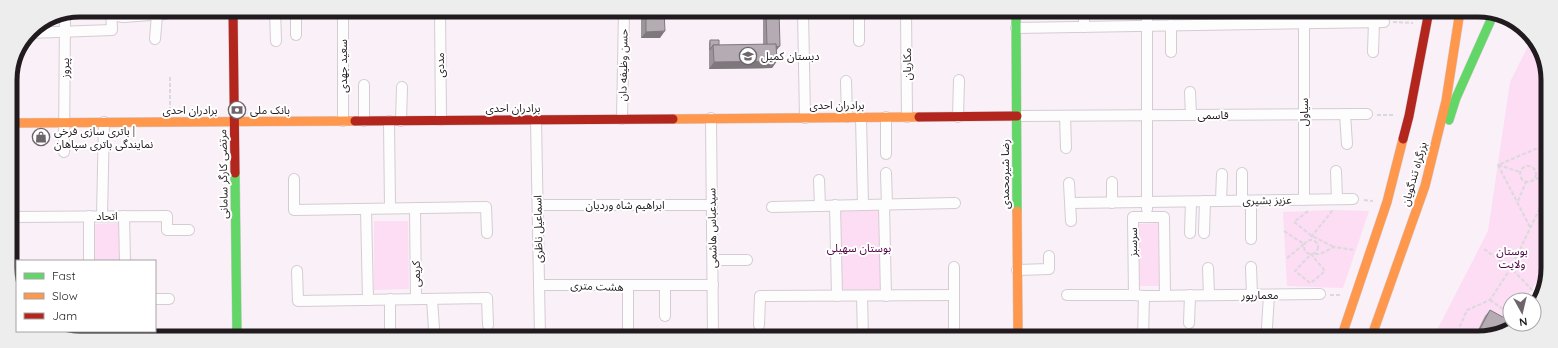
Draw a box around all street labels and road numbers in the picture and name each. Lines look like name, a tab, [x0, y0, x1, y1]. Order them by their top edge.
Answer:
street label: حسن وظیفه دان	[615, 28, 631, 101]
street label: سعید جهدی	[336, 39, 350, 93]
street label: مکاریان	[900, 48, 914, 80]
street label: مددی	[433, 52, 447, 78]
street label: پیروز	[58, 58, 73, 79]
street label: سیاول	[1297, 97, 1311, 126]
street label: برادران احدی	[809, 98, 865, 112]
street label: برادران احدی	[485, 101, 541, 115]
street label: برادران احدی	[162, 103, 218, 117]
street label: قاسمی	[1197, 108, 1229, 122]
street label: مرتضی کارگر سامانی	[215, 129, 231, 219]
street label: رضا شیرمحمدی	[998, 139, 1012, 209]
street label: بزرگراه تندگویان	[1398, 140, 1430, 208]
street label: سیدعباس هاشمی	[704, 188, 720, 268]
street label: عزیز بشیری	[1242, 193, 1292, 207]
street label: اسماعیل ناظری	[530, 195, 546, 263]
street label: ابراهیم شاه وردیان	[585, 198, 665, 214]
street label: اتحاد	[96, 209, 118, 223]
street label: سرسبز	[1126, 227, 1140, 258]
street label: کریمی	[409, 260, 423, 287]
street label: هشت متری	[570, 278, 624, 294]
street label: معمارپور	[1240, 288, 1279, 303]

